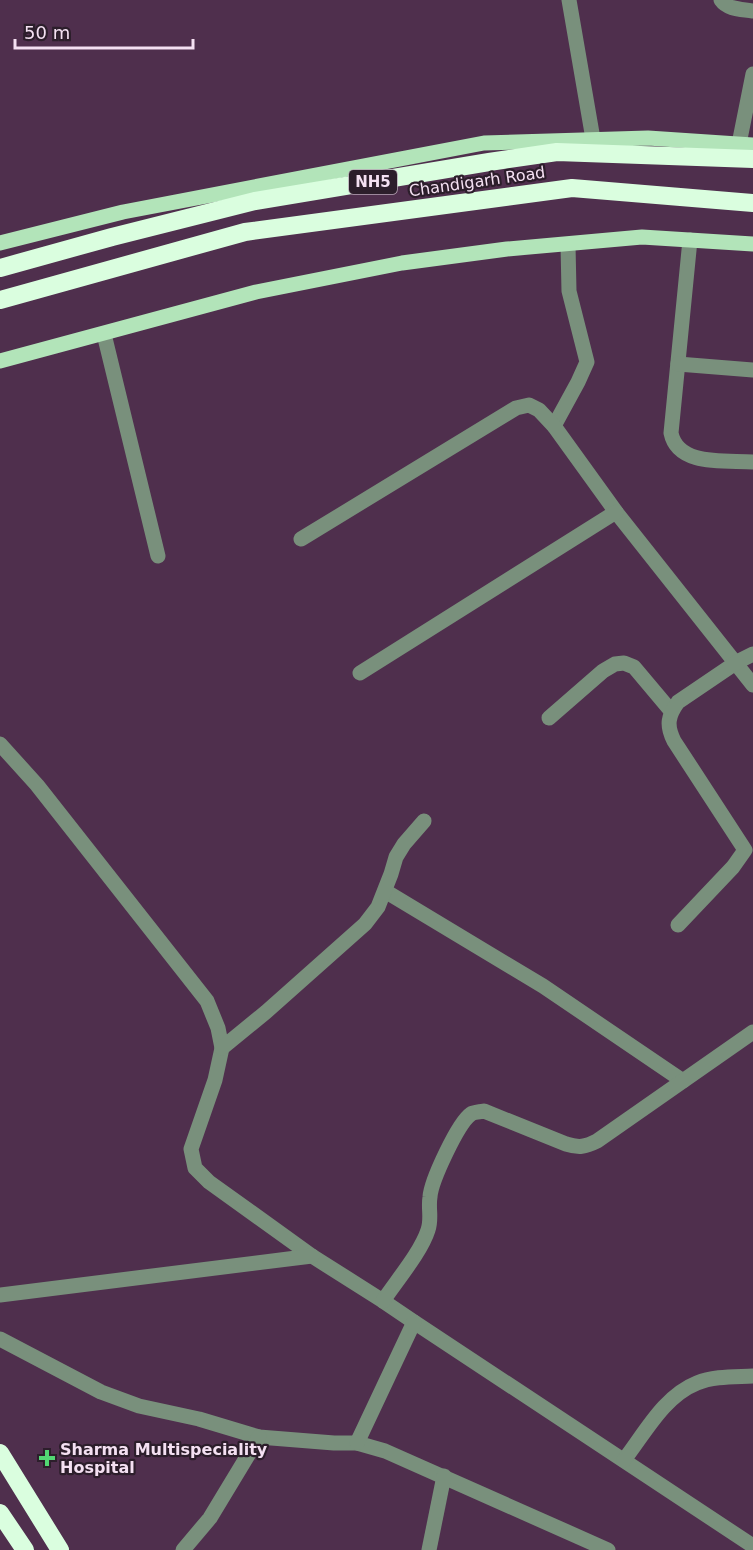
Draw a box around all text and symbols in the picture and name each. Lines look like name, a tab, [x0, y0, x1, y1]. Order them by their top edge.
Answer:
scale bar	[15, 12, 194, 50]
text: 50 m	[24, 22, 70, 43]
street label: Chandigarh Road	[408, 163, 546, 200]
road number: NH5	[349, 170, 397, 194]
place label: Sharma Multispeciality Hospital	[60, 1440, 268, 1477]
marker: Sharma Multispeciality Hospital	[38, 1449, 56, 1467]

